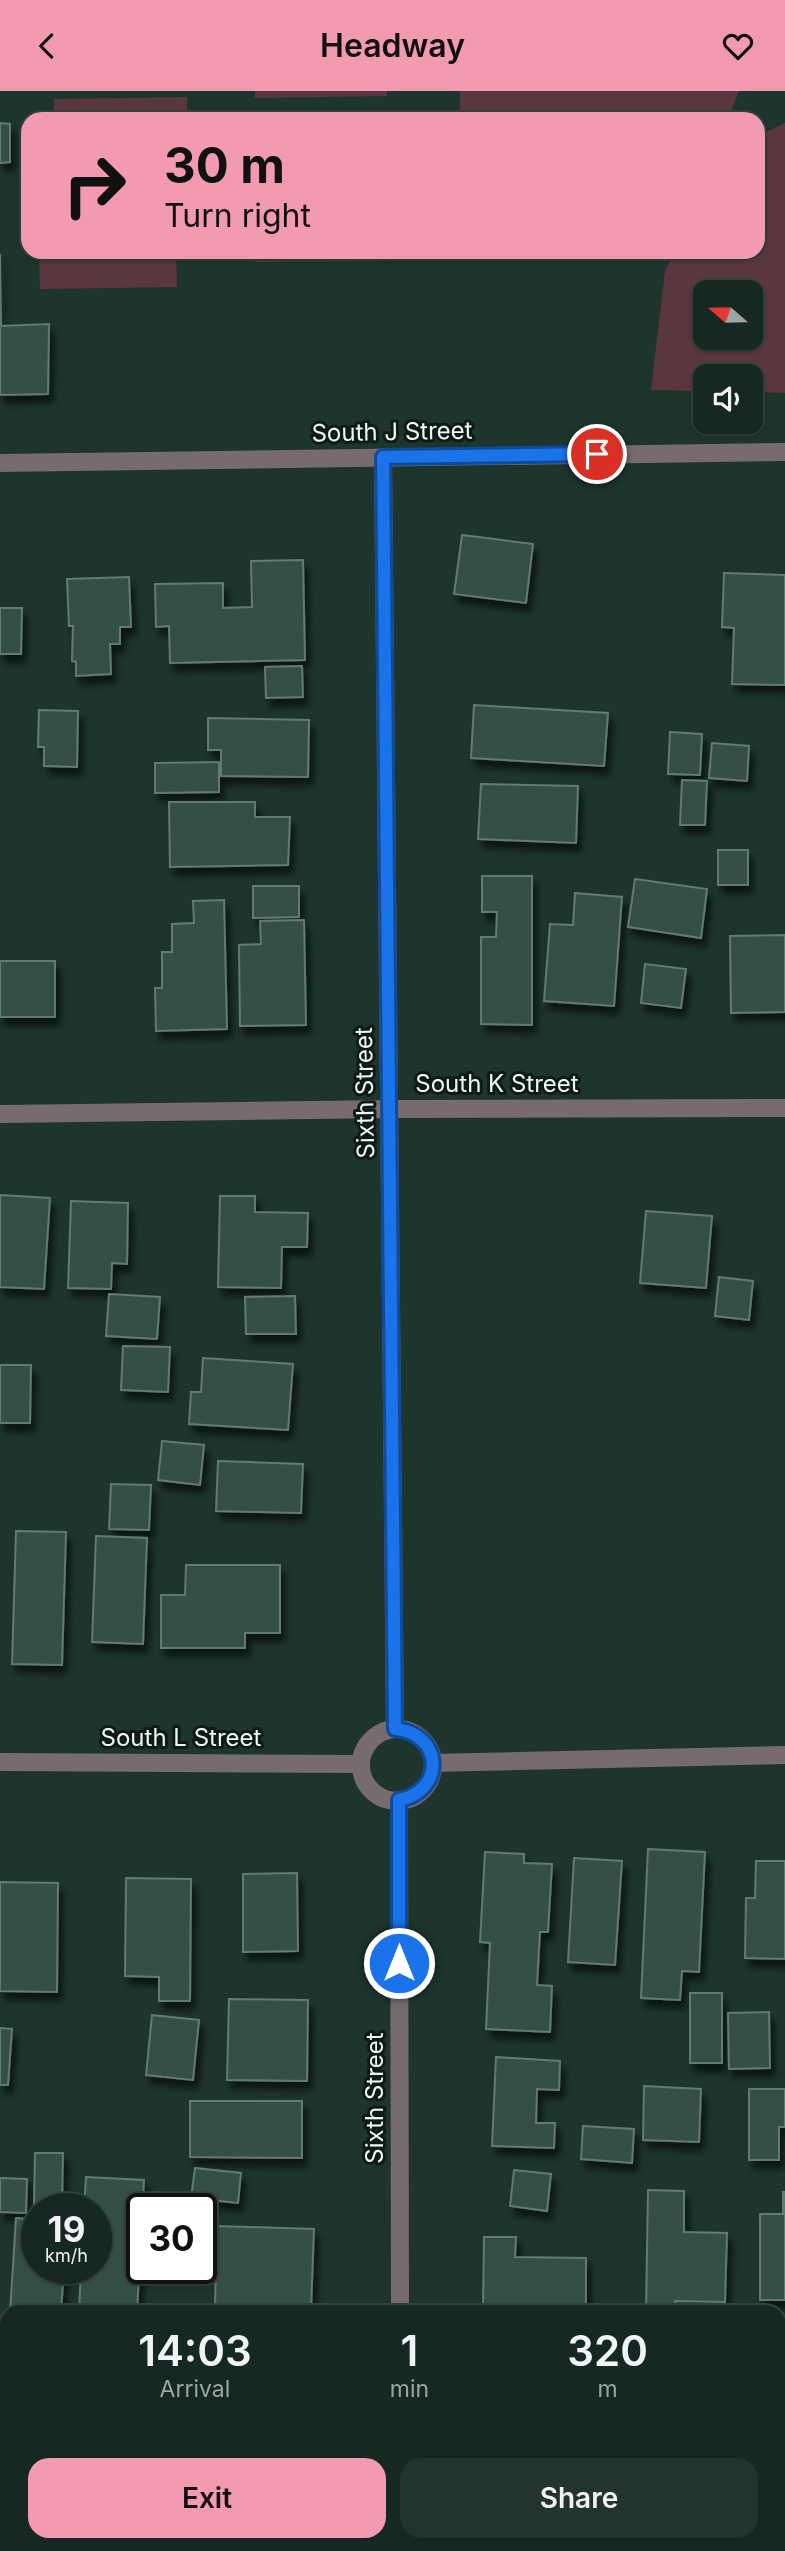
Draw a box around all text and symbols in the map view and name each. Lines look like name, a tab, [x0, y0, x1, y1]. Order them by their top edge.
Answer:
text: Headway	[320, 26, 465, 65]
icon: back	[28, 27, 66, 65]
icon: heart	[719, 27, 757, 65]
text: 30 m	[164, 136, 285, 195]
icon: right	[49, 140, 140, 231]
text: Turn right	[164, 196, 311, 235]
north arrow	[693, 280, 763, 350]
map controls	[693, 280, 763, 434]
button: sound	[693, 364, 763, 434]
street label: South J Street	[311, 416, 473, 447]
pin	[567, 424, 627, 484]
icon: arrive	[578, 435, 616, 473]
street label: Sixth Street	[349, 1027, 380, 1159]
street label: South K Street	[415, 1069, 579, 1098]
street label: South L Street	[101, 1723, 262, 1752]
position arrow	[362, 1926, 436, 2000]
street label: Sixth Street	[360, 2032, 389, 2164]
speed limit sign: 30	[126, 2193, 217, 2284]
text: 19	[48, 2208, 85, 2250]
text: km/h	[45, 2245, 88, 2266]
text: 14:03	[138, 2325, 252, 2376]
text: 1	[401, 2325, 418, 2376]
text: 320	[567, 2325, 648, 2376]
text: Arrival	[160, 2375, 230, 2403]
text: min	[390, 2375, 429, 2403]
text: m	[597, 2375, 618, 2403]
button: Exit	[28, 2458, 386, 2538]
button: Share	[400, 2458, 758, 2538]

